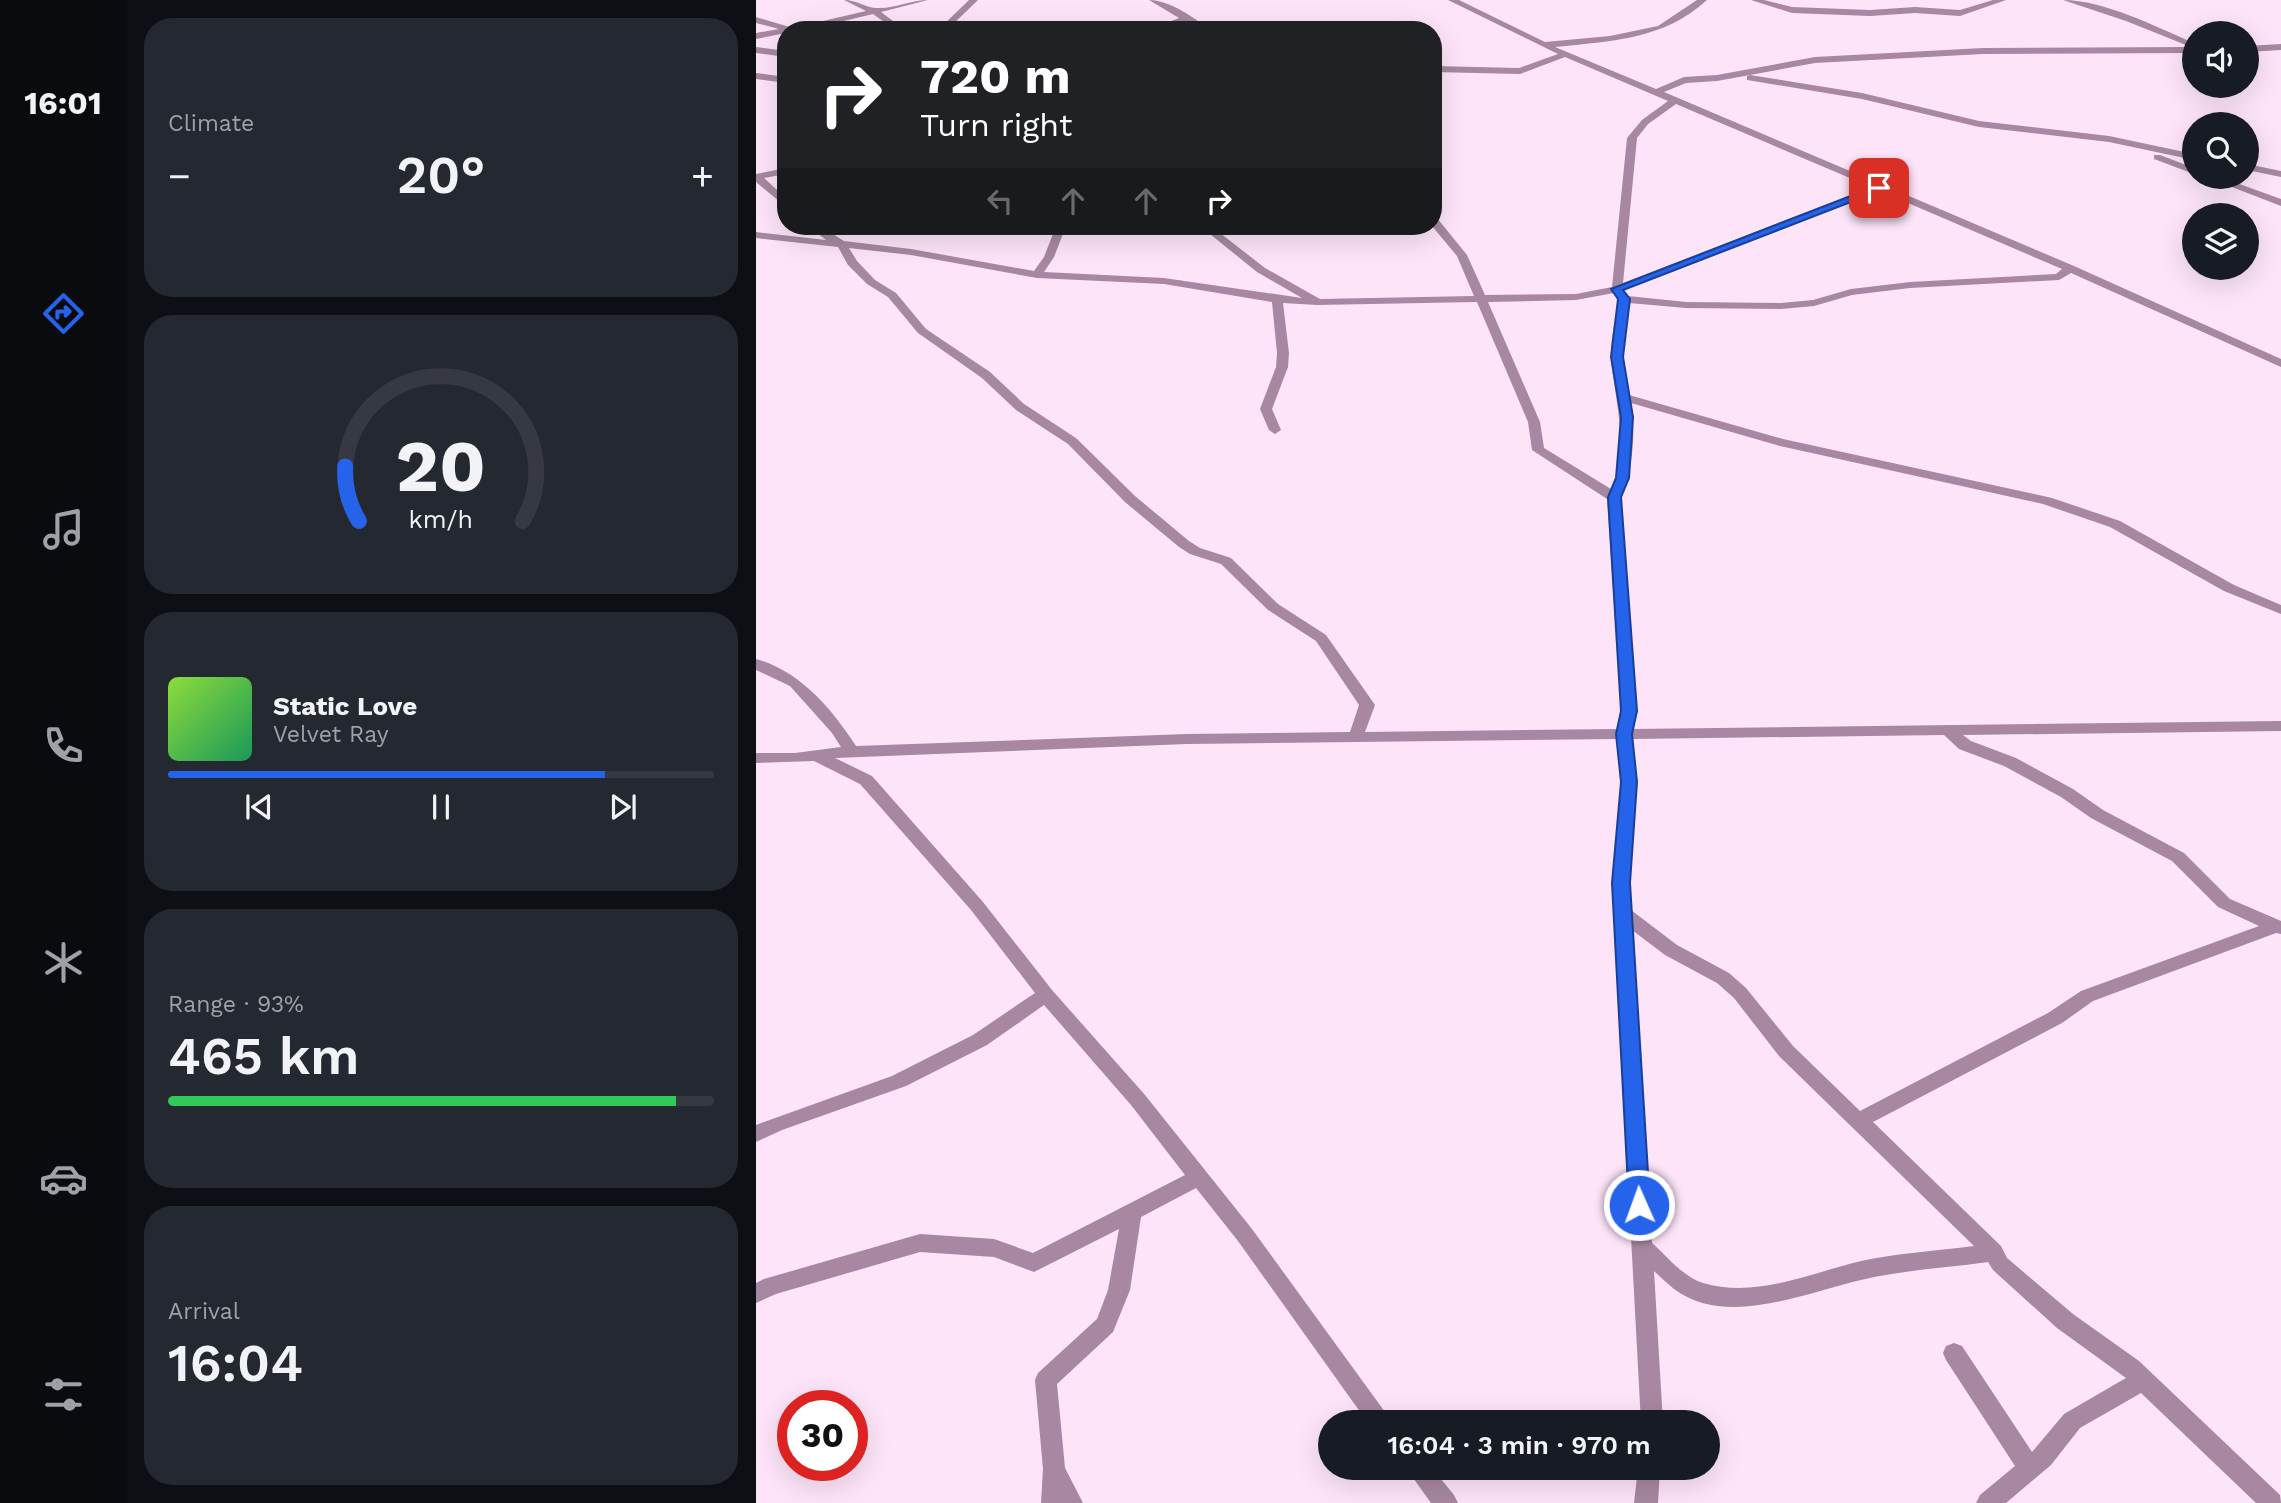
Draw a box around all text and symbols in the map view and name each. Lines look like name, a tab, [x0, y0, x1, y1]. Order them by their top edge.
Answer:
map controls	[2182, 21, 2259, 280]
button: sound	[2182, 21, 2259, 98]
text: 720 m	[920, 47, 1071, 105]
icon: right	[805, 49, 896, 140]
text: 16:01	[24, 84, 102, 122]
text: Turn right	[920, 106, 1072, 144]
text: Climate	[168, 110, 254, 137]
button: search	[2182, 112, 2259, 189]
text: 20°	[397, 145, 485, 206]
text: −	[168, 154, 191, 198]
text: +	[691, 154, 714, 198]
pin	[1849, 158, 1909, 218]
icon: arrive	[1860, 169, 1898, 207]
icon: left	[981, 182, 1019, 220]
icon: ahead	[1054, 182, 1092, 220]
icon: ahead	[1127, 182, 1165, 220]
icon: right	[1200, 182, 1238, 220]
button: layers	[2182, 203, 2259, 280]
icon: directions	[39, 289, 88, 338]
text: 20	[396, 423, 486, 509]
text: km/h	[409, 504, 473, 533]
icon: music	[39, 505, 88, 554]
text: Static Love	[273, 691, 417, 721]
icon: phone	[39, 721, 88, 770]
text: Velvet Ray	[273, 721, 389, 748]
icon: previous	[240, 788, 278, 826]
icon: pause	[422, 788, 460, 826]
icon: next	[604, 788, 642, 826]
icon: climate	[39, 938, 88, 987]
text: Range · 93%	[168, 991, 304, 1018]
text: 465 km	[168, 1026, 359, 1087]
icon: car	[39, 1154, 88, 1203]
position arrow	[1602, 1168, 1676, 1242]
text: Arrival	[168, 1298, 240, 1325]
text: 16:04	[168, 1333, 303, 1394]
icon: filters	[39, 1370, 88, 1419]
speed limit sign: 30	[777, 1390, 868, 1481]
text: 16:04 · 3 min · 970 m	[1387, 1430, 1651, 1460]

